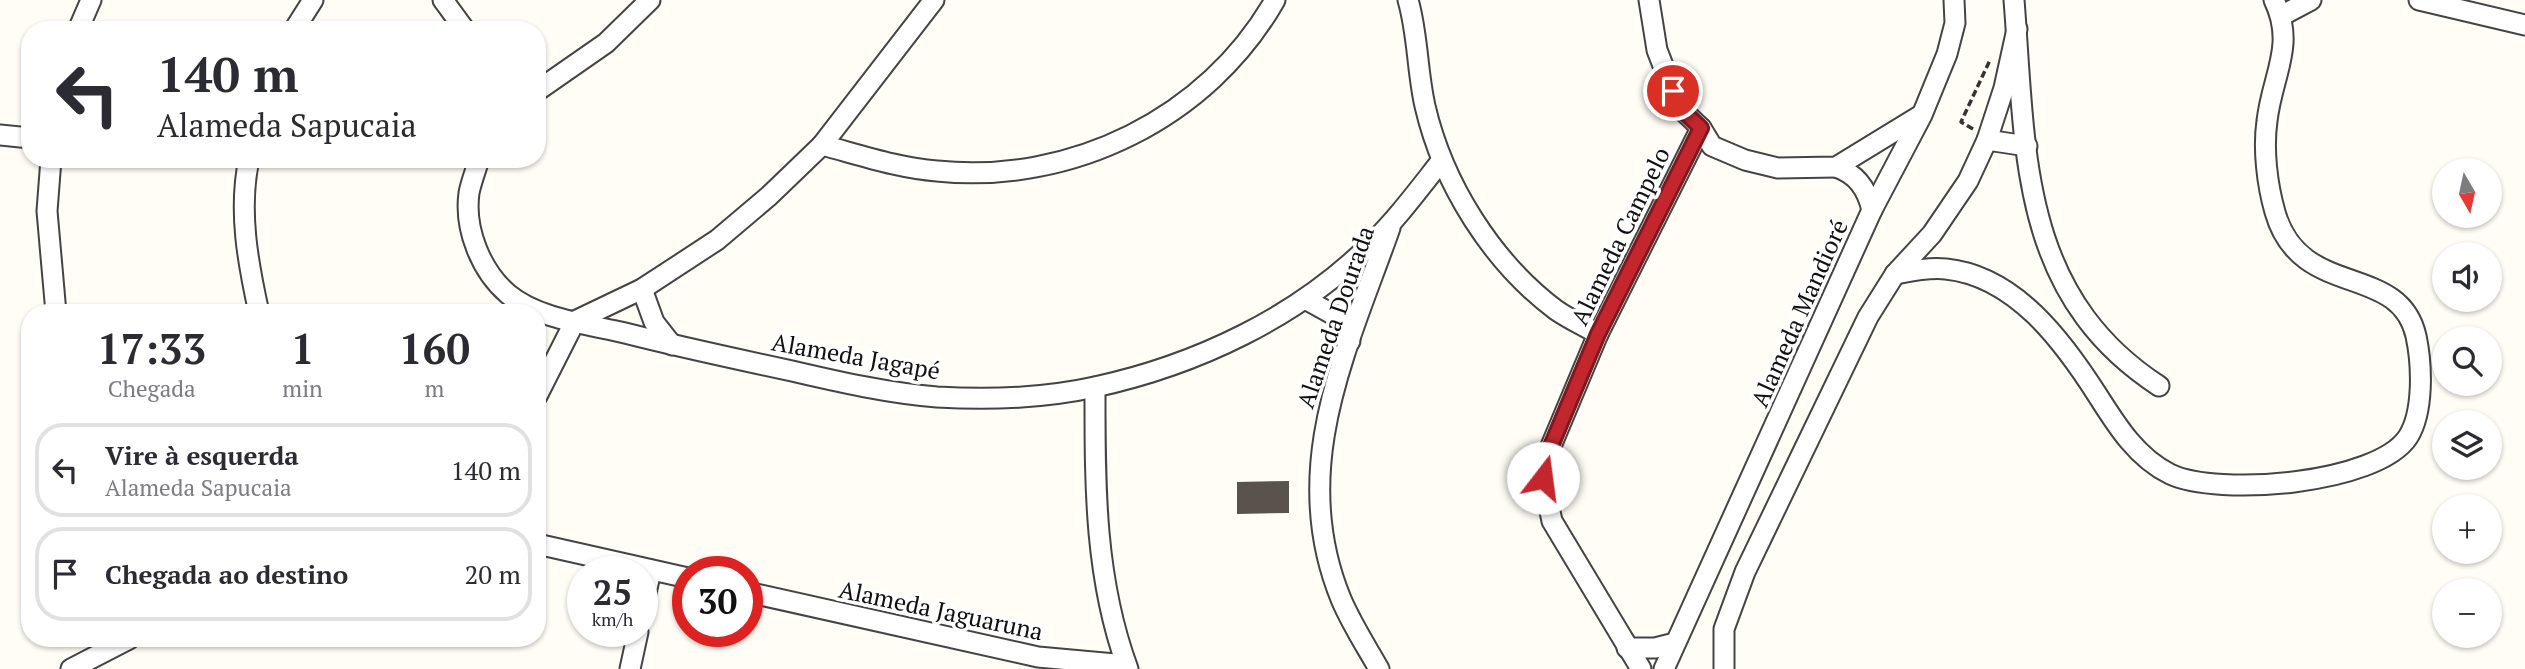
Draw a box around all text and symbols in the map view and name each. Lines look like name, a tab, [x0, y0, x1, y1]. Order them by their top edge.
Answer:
text: 140 m	[157, 41, 299, 106]
icon: left	[42, 49, 133, 140]
pin	[1643, 61, 1703, 121]
icon: arrive	[1654, 72, 1692, 110]
text: Alameda Sapucaia	[157, 104, 417, 146]
street label: Alameda Campelo	[1563, 142, 1677, 330]
north arrow	[2432, 158, 2502, 228]
map controls	[2432, 158, 2502, 648]
street label: Alameda Mandioré	[1743, 214, 1855, 412]
street label: Alameda Dourada	[1289, 222, 1381, 412]
button: sound	[2432, 242, 2502, 312]
text: 17:33	[97, 320, 206, 376]
text: 1	[291, 320, 314, 376]
text: 160	[399, 320, 470, 376]
street label: Alameda Jagapé	[769, 325, 943, 387]
button: search	[2432, 326, 2502, 396]
text: Chegada	[108, 373, 196, 404]
text: min	[282, 373, 323, 404]
text: m	[424, 373, 444, 404]
button: layers	[2432, 410, 2502, 480]
text: Vire à esquerda	[105, 438, 299, 472]
position arrow	[1506, 441, 1580, 515]
icon: left	[46, 451, 84, 489]
text: 140 m	[451, 453, 521, 487]
text: Alameda Sapucaia	[105, 472, 292, 503]
button: +	[2432, 494, 2502, 564]
icon: arrive	[46, 555, 84, 593]
speed limit sign: 30	[672, 556, 763, 647]
text: Chegada ao destino	[105, 557, 348, 591]
text: 20 m	[465, 557, 521, 591]
text: 25	[593, 569, 632, 615]
street label: Alameda Jaguaruna	[836, 573, 1046, 647]
button: −	[2432, 578, 2502, 648]
text: km/h	[592, 607, 633, 631]

